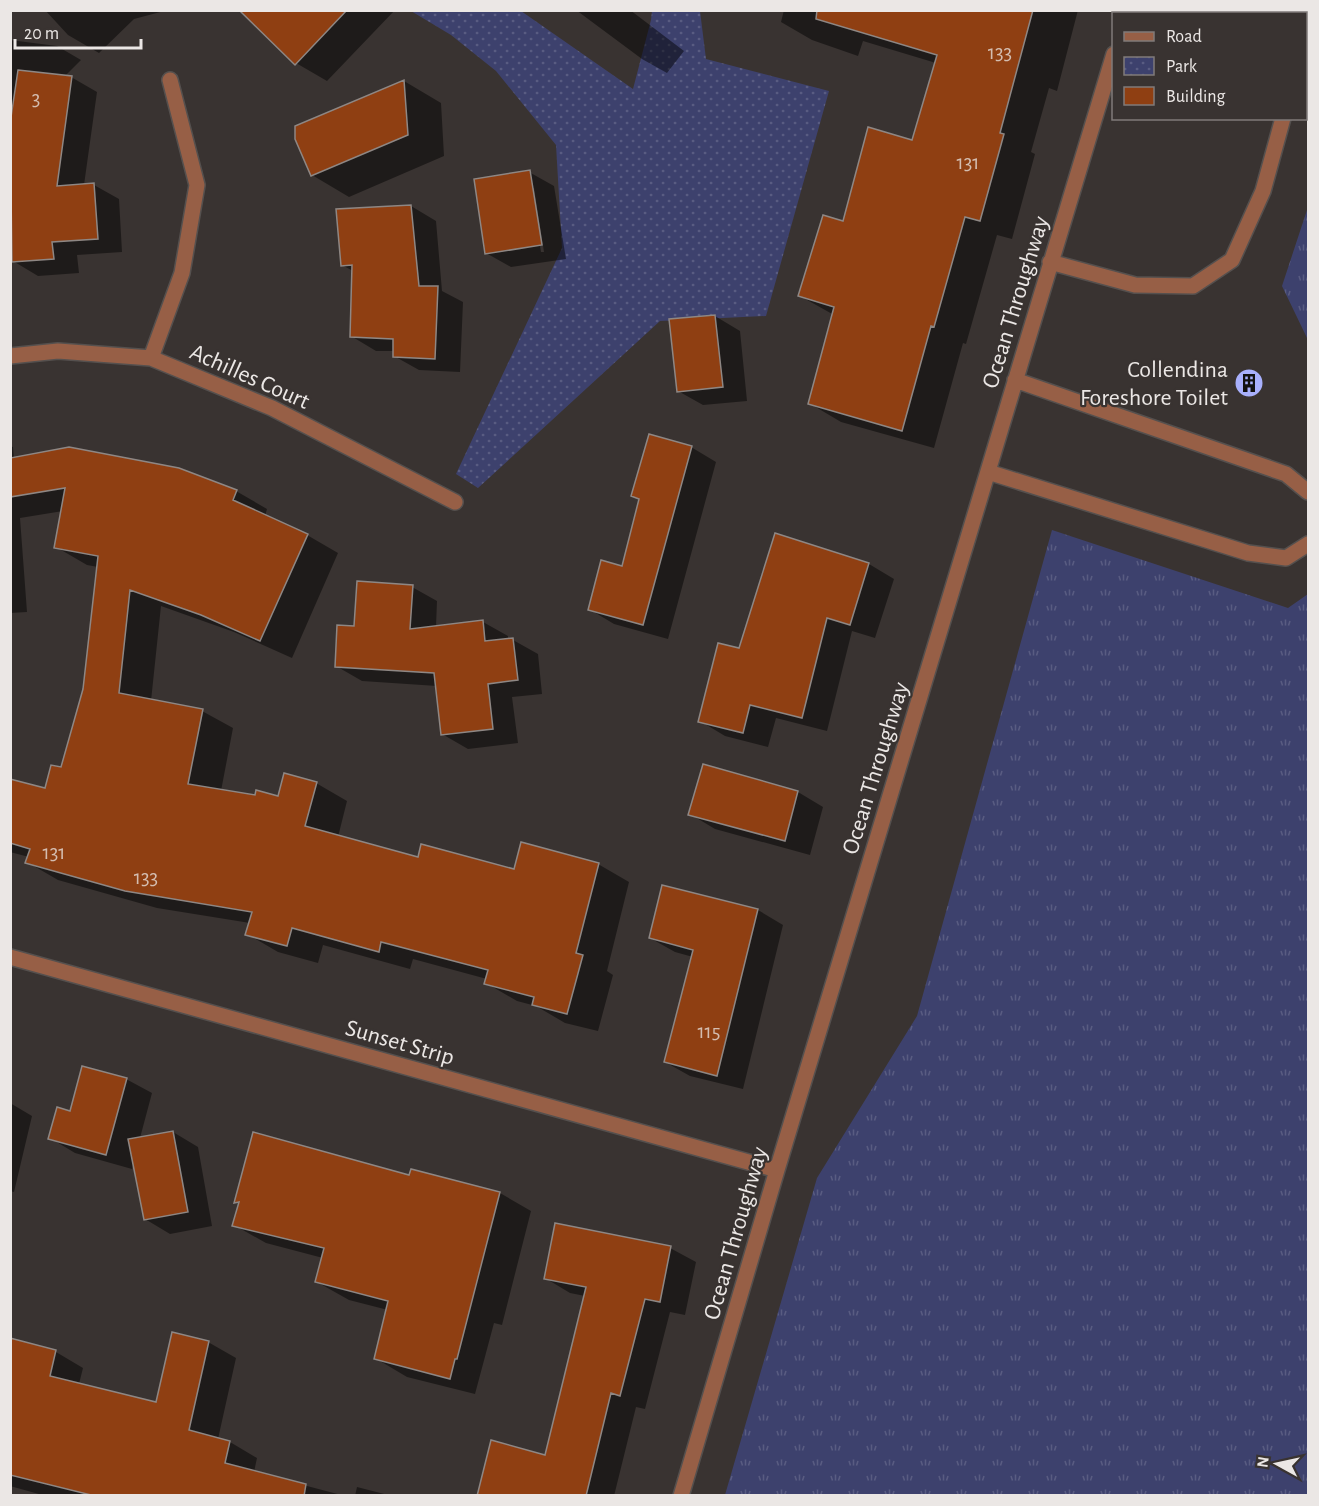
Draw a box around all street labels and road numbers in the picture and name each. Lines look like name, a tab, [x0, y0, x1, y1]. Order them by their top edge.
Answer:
street label: Ocean Throughway	[978, 213, 1054, 391]
street label: Achilles Court	[186, 340, 313, 414]
street label: Ocean Throughway	[838, 679, 914, 857]
street label: Sunset Strip	[343, 1016, 457, 1070]
street label: Ocean Throughway	[700, 1144, 772, 1323]

